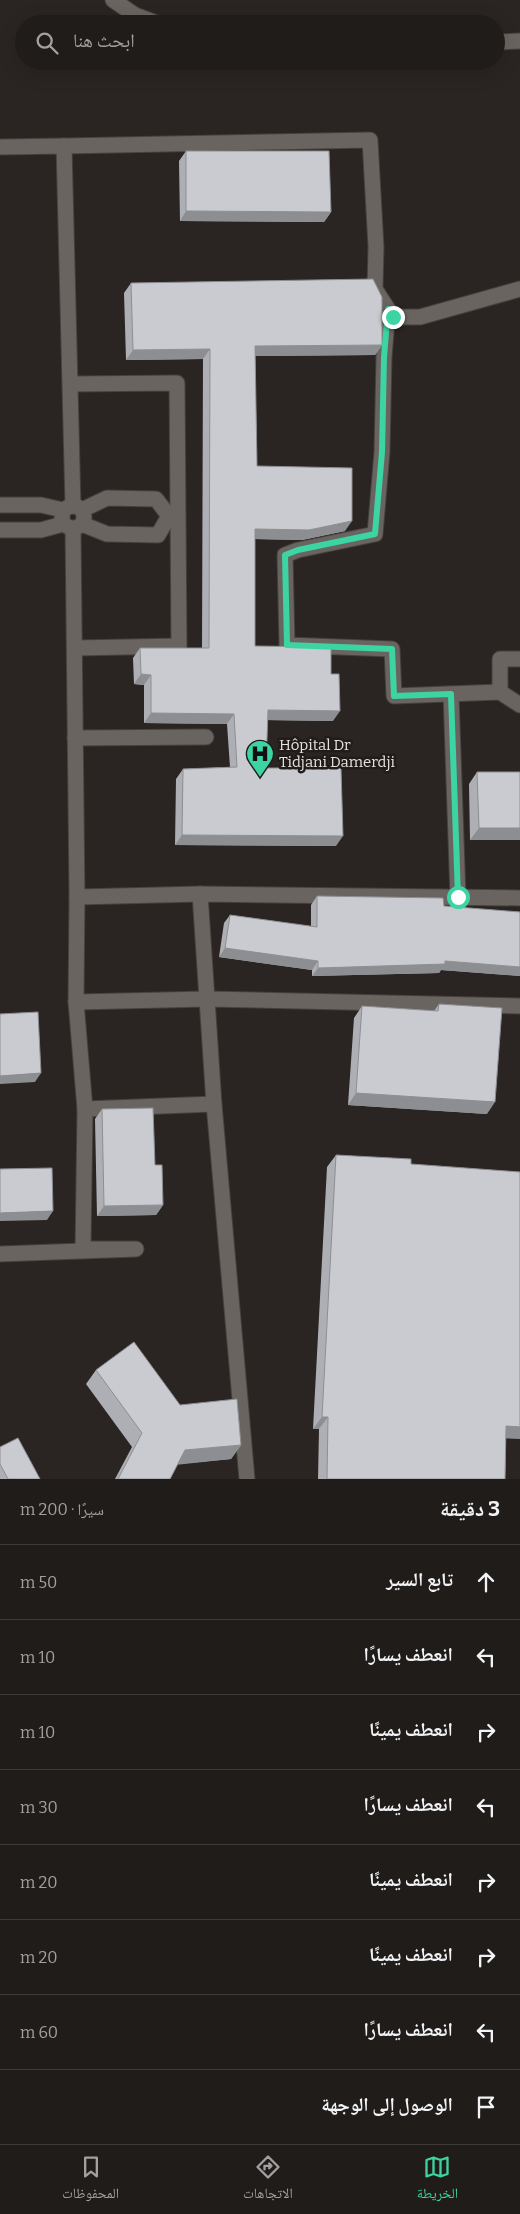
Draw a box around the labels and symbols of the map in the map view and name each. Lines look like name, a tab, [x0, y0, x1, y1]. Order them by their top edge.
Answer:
route end	[382, 306, 405, 329]
place label: Hôpital Dr Tidjani Damerdji	[279, 736, 396, 771]
hospital icon: Hôpital Dr Tidjani Damerdji	[245, 739, 275, 778]
route start	[447, 886, 470, 909]

